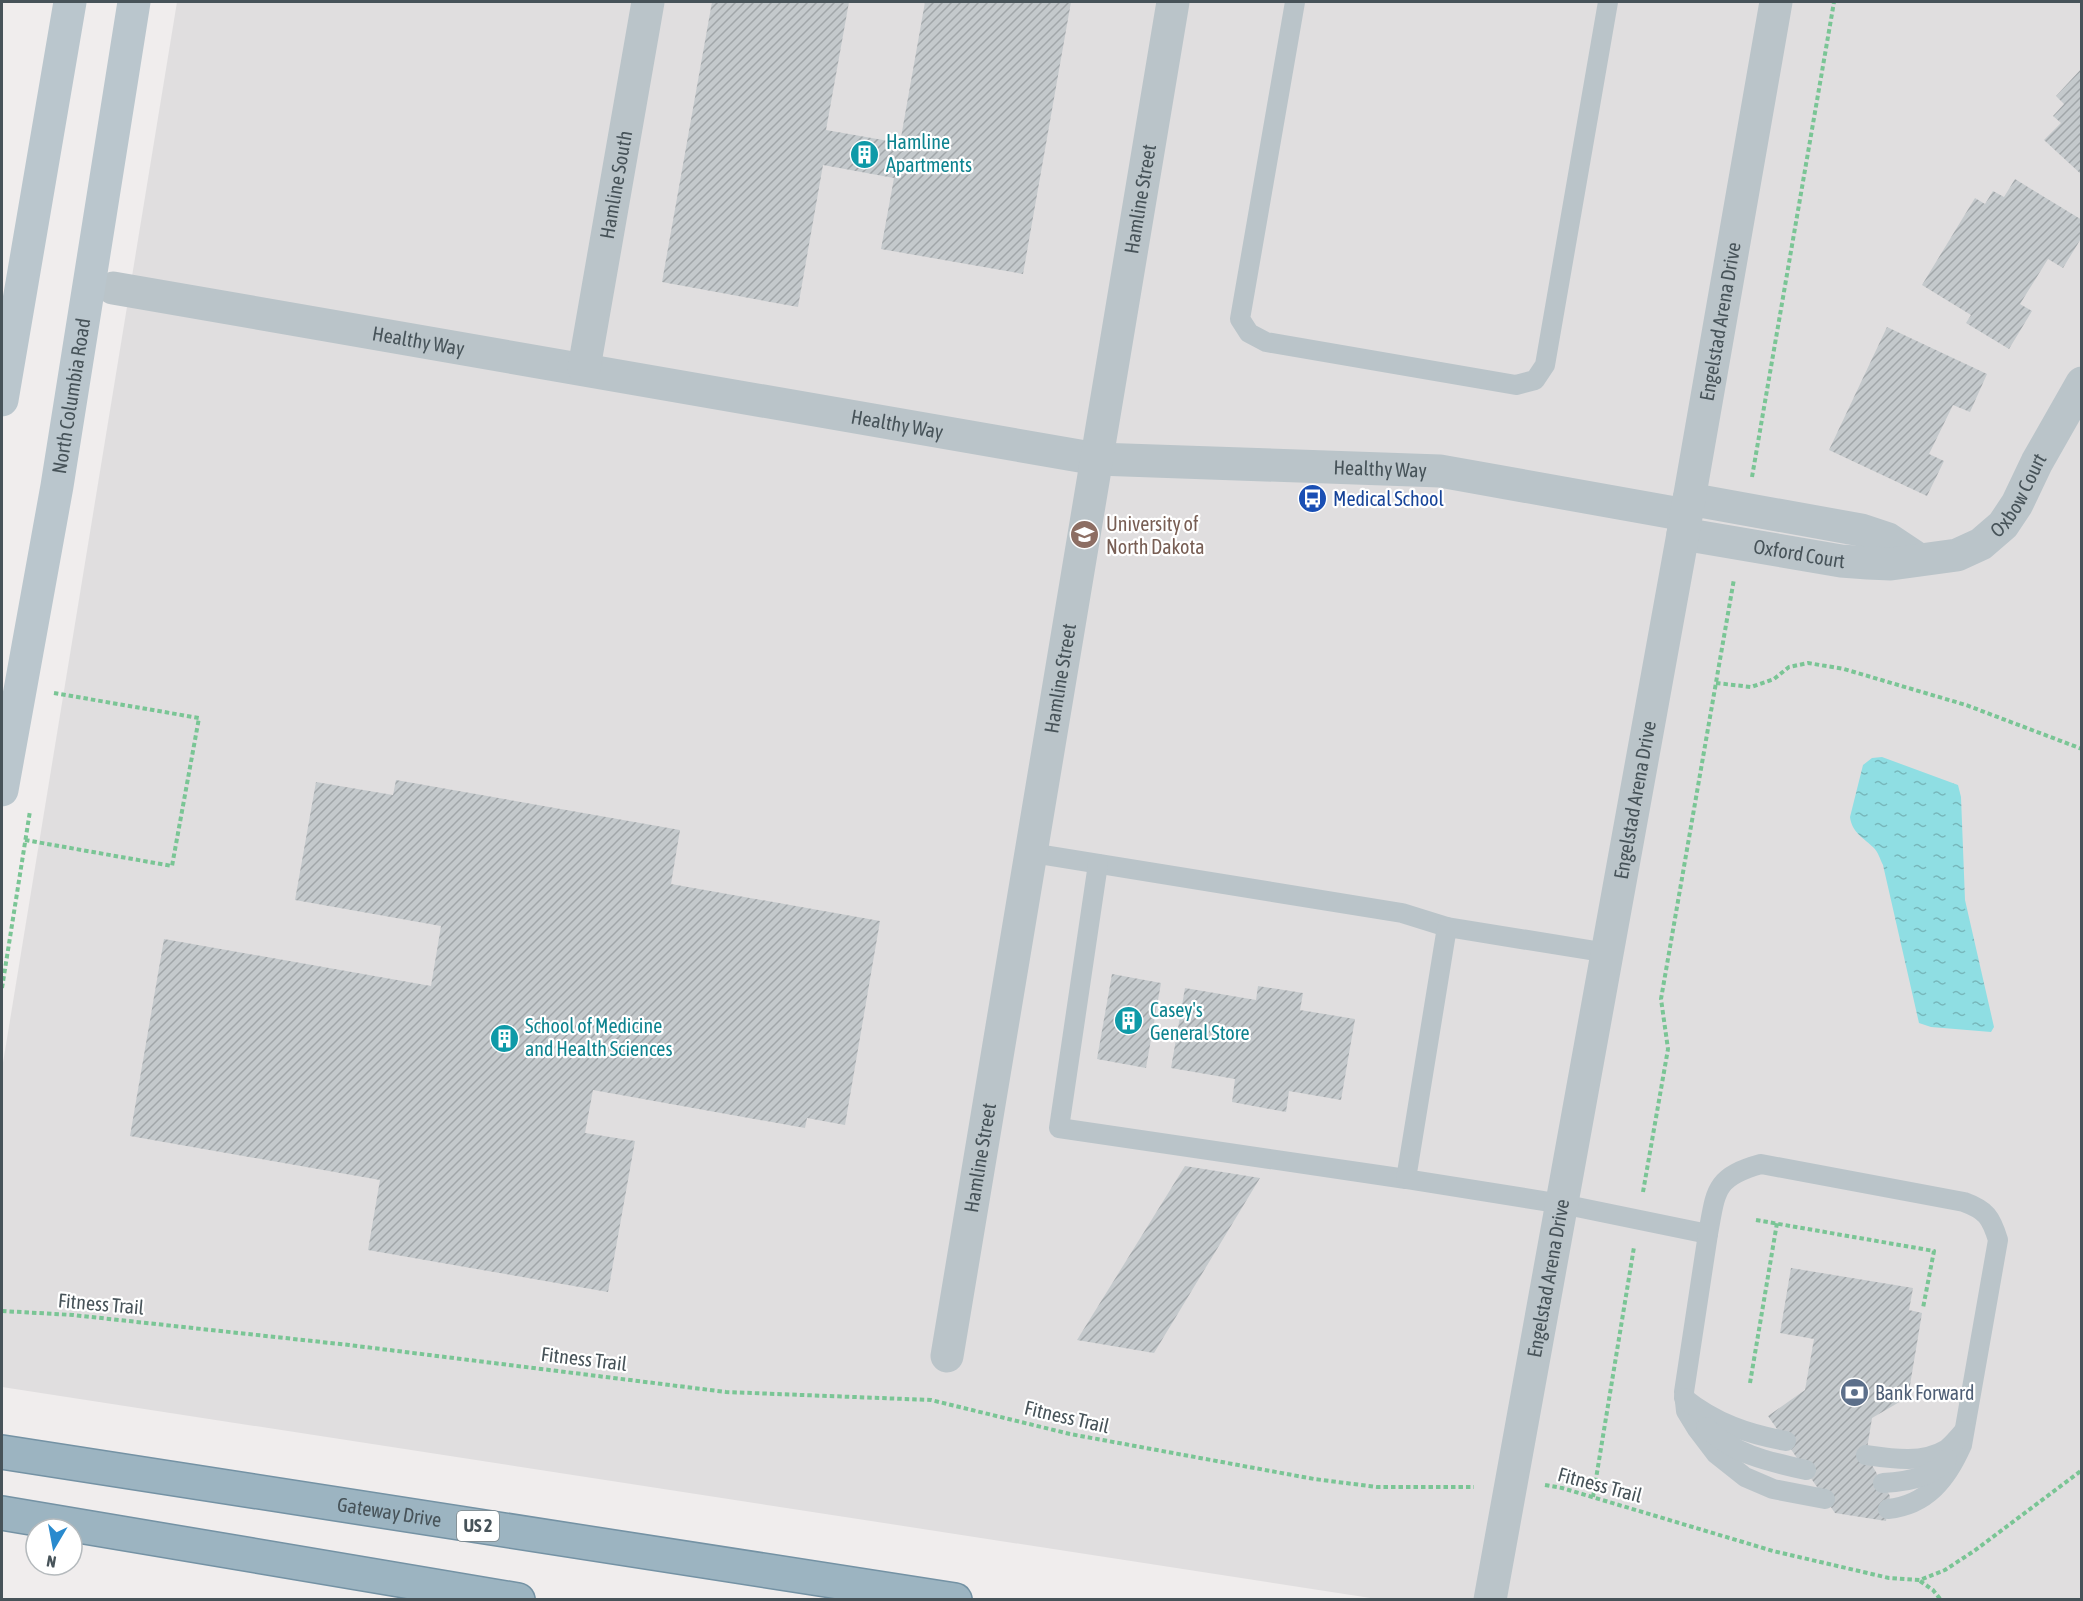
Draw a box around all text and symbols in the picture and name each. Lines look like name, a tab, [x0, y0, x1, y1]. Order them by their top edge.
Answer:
street label: Hamline South	[595, 129, 636, 241]
place label: Hamline Apartments	[886, 130, 972, 176]
building icon: Hamline Apartments	[849, 138, 881, 170]
street label: Hamline Street	[1119, 142, 1160, 255]
street label: Engelstad Arena Drive	[1694, 240, 1745, 403]
street label: North Columbia Road	[47, 317, 95, 475]
street label: Healthy Way	[371, 321, 466, 360]
street label: Healthy Way	[849, 404, 945, 443]
street label: Oxbow Court	[1985, 449, 2051, 542]
street label: Healthy Way	[1333, 455, 1427, 482]
bus stop icon: Medical School	[1296, 483, 1328, 515]
place label: Medical School	[1333, 487, 1444, 510]
place label: University of North Dakota	[1106, 512, 1204, 558]
school or university icon: University of North Dakota	[1069, 519, 1101, 551]
street label: Oxford Court	[1752, 534, 1846, 572]
street label: Hamline Street	[1039, 622, 1080, 735]
street label: Engelstad Arena Drive	[1609, 719, 1660, 881]
place label: Casey's General Store	[1150, 998, 1250, 1044]
building icon: Casey's General Store	[1113, 1005, 1145, 1037]
place label: School of Medicine and Health Sciences	[525, 1014, 672, 1060]
building icon: School of Medicine and Health Sciences	[488, 1022, 520, 1054]
street label: Hamline Street	[959, 1101, 1000, 1214]
street label: Engelstad Arena Drive	[1522, 1197, 1573, 1359]
street label: Fitness Trail	[57, 1288, 146, 1319]
street label: Fitness Trail	[540, 1342, 629, 1375]
bank icon: Bank Forward	[1838, 1377, 1870, 1409]
place label: Bank Forward	[1875, 1381, 1974, 1404]
street label: Fitness Trail	[1022, 1396, 1112, 1438]
street label: Fitness Trail	[1555, 1462, 1645, 1507]
street label: Gateway Drive	[336, 1492, 443, 1531]
road number: US 2	[457, 1511, 499, 1541]
north arrow	[24, 1517, 84, 1577]
text: N	[45, 1552, 58, 1571]

